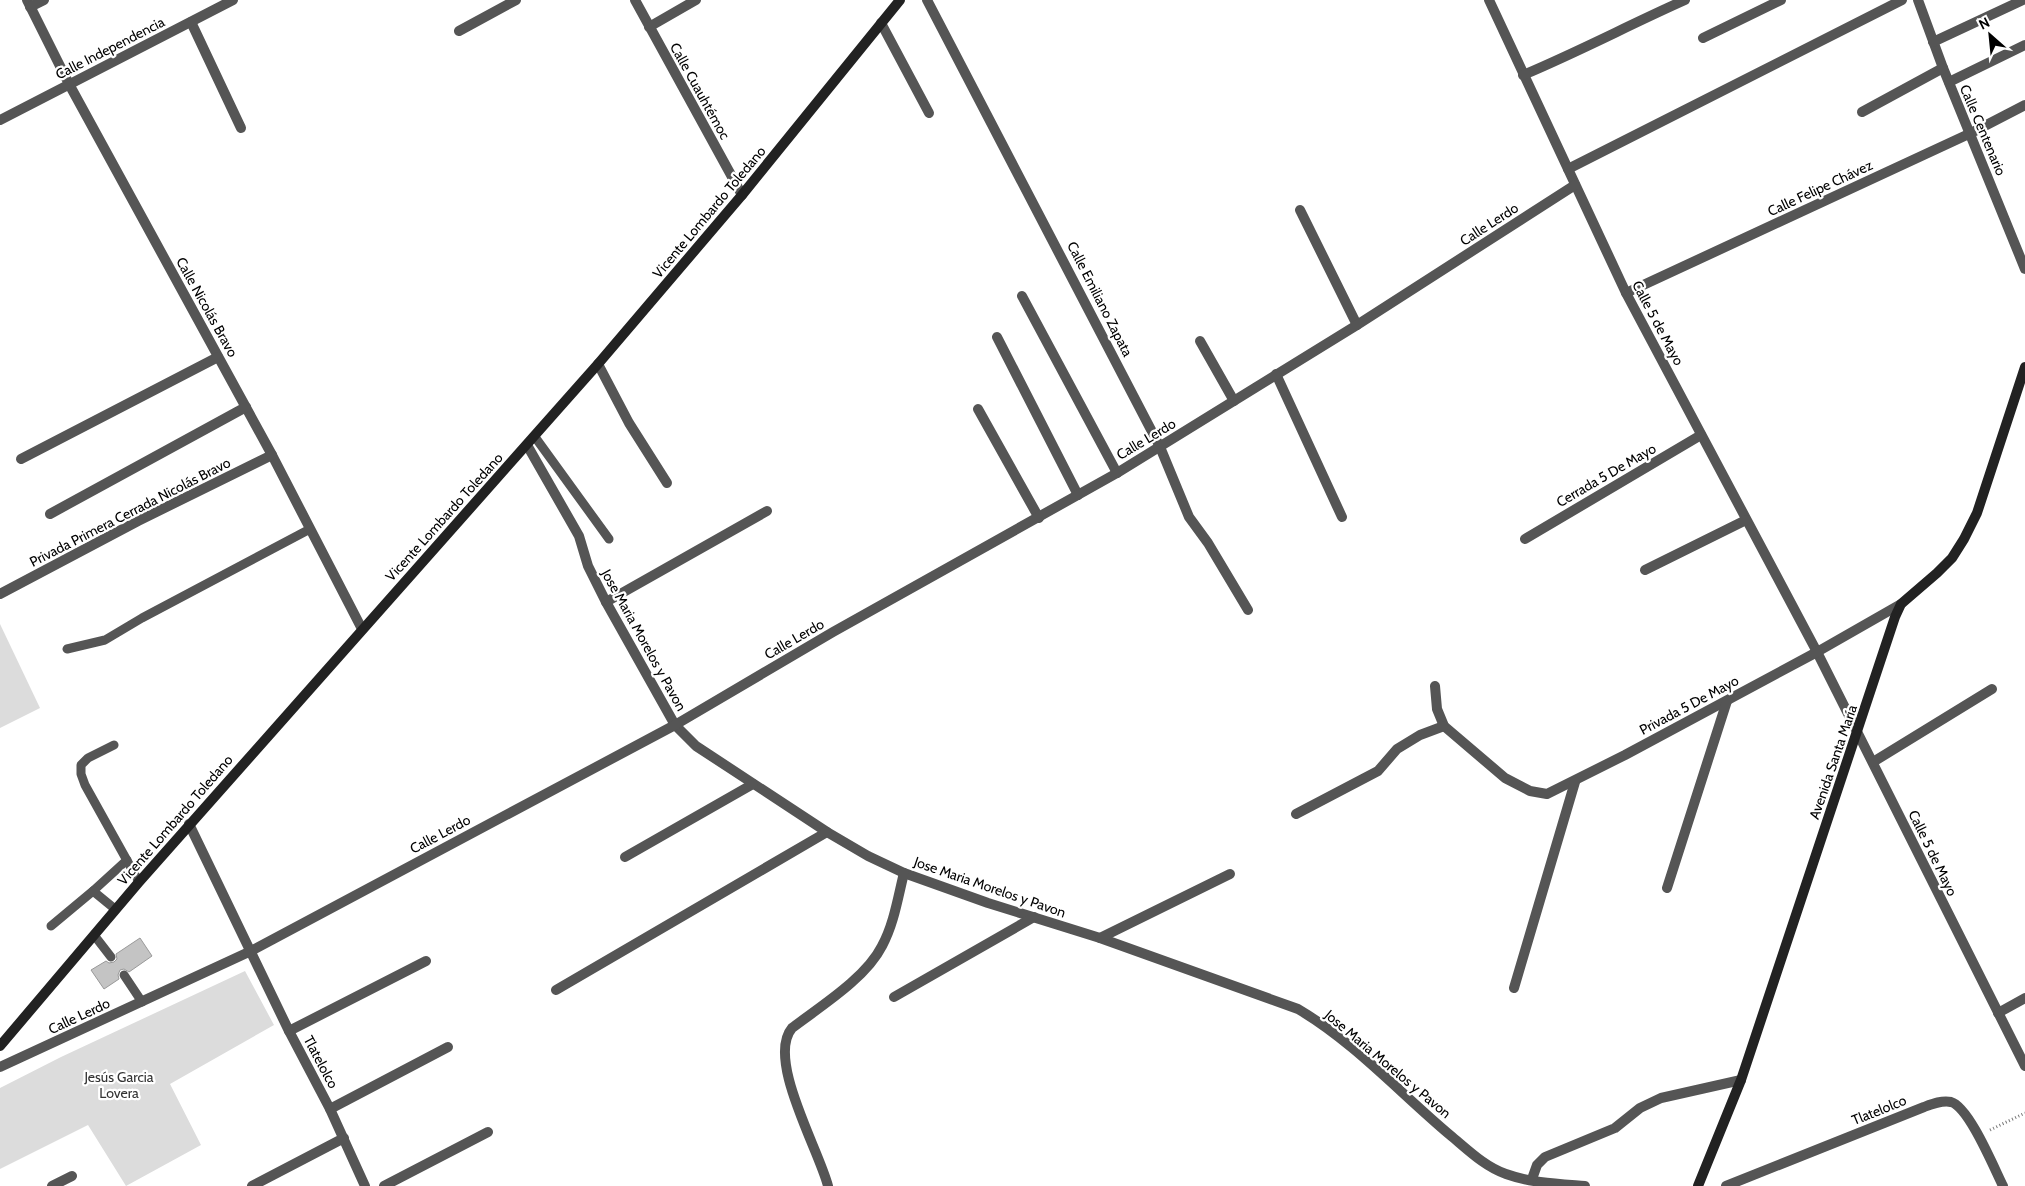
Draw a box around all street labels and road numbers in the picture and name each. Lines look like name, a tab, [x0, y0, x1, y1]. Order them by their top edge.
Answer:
street label: Calle Independencia	[52, 13, 168, 83]
street label: Calle Cuauhtémoc	[666, 40, 734, 142]
street label: Calle Centenario	[1956, 82, 2010, 178]
street label: Vicente Lombardo Toledano	[648, 142, 770, 282]
street label: Calle Felipe Chávez	[1765, 156, 1876, 220]
street label: Calle Lerdo	[1456, 198, 1522, 250]
street label: Calle Emiliano Zapata	[1063, 238, 1137, 360]
street label: Calle Nicolás Bravo	[172, 254, 242, 360]
street label: Calle 5 de Mayo	[1628, 278, 1688, 369]
street label: Calle Lerdo	[1113, 414, 1179, 464]
street label: Cerrada 5 De Mayo	[1553, 439, 1659, 511]
street label: Vicente Lombardo Toledano	[381, 449, 507, 585]
street label: Privada Primera Cerrada Nicolás Bravo	[26, 453, 234, 571]
street label: Jose Maria Morelos y Pavon	[597, 565, 691, 714]
street label: Calle Lerdo	[761, 615, 827, 663]
street label: Privada 5 De Mayo	[1636, 671, 1742, 739]
street label: Avenida Santa María	[1805, 702, 1861, 822]
street label: Vicente Lombardo Toledano	[113, 751, 237, 889]
street label: Calle 5 de Mayo	[1904, 807, 1962, 899]
street label: Calle Lerdo	[407, 810, 474, 857]
street label: Jose Maria Morelos y Pavon	[911, 852, 1068, 922]
street label: Calle Lerdo	[45, 994, 113, 1038]
street label: Jose Maria Morelos y Pavon	[1320, 1005, 1455, 1122]
street label: Tlatelolco	[300, 1033, 343, 1092]
street label: Tlatelolco	[1849, 1091, 1909, 1129]

